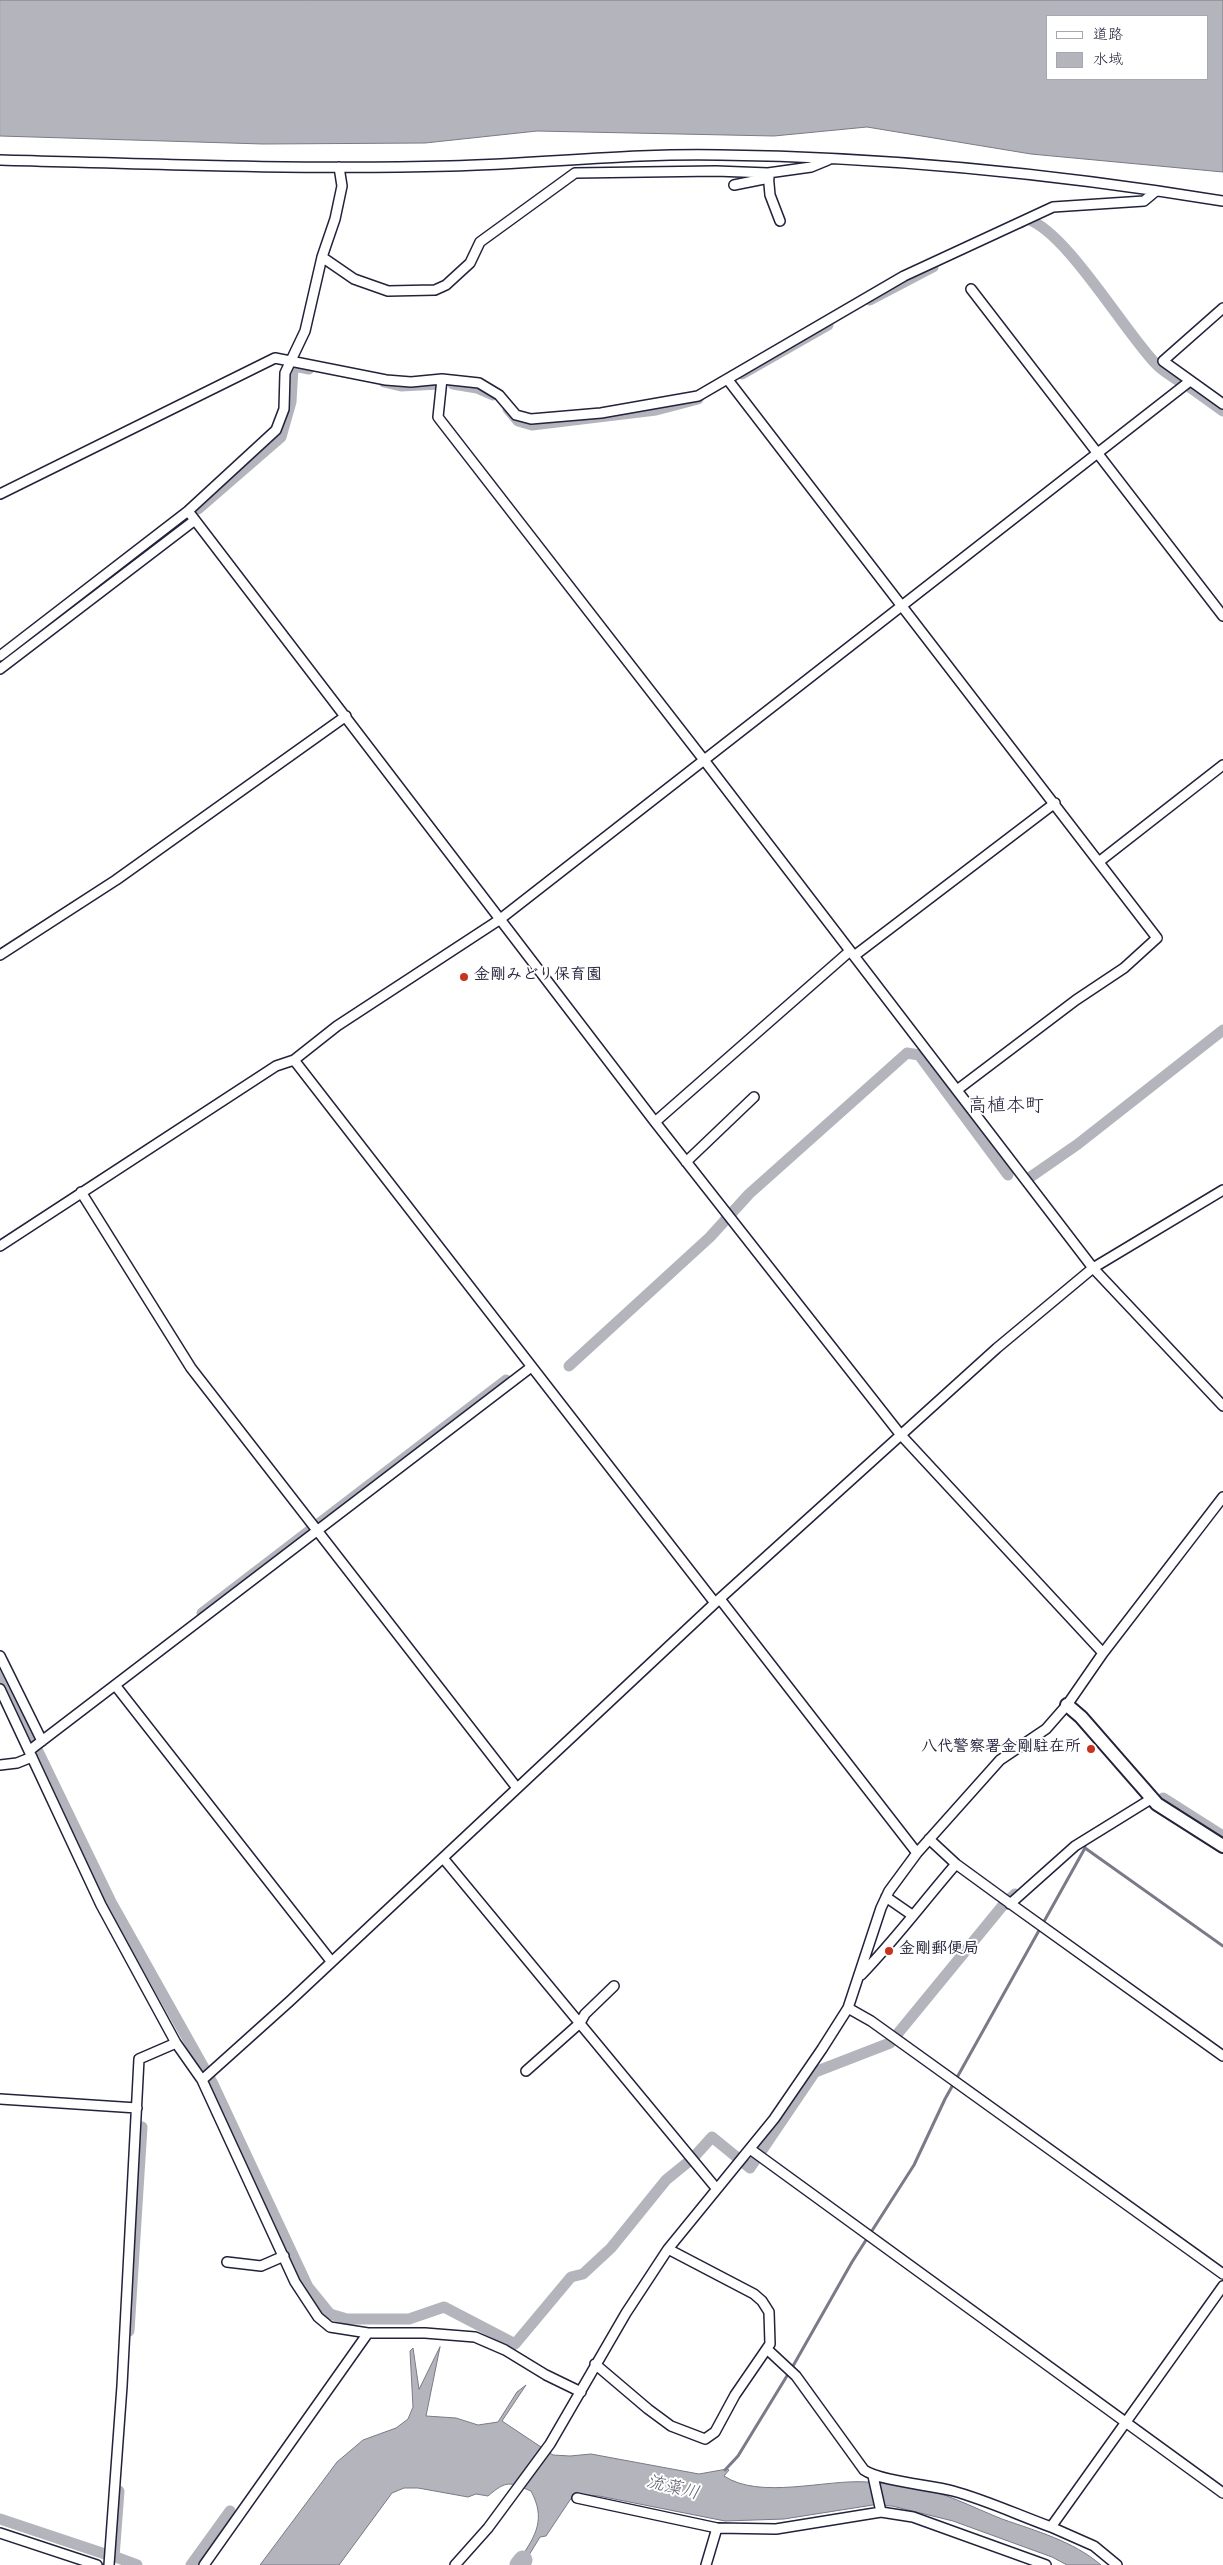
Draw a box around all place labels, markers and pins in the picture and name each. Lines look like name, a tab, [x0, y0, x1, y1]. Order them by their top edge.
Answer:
place label: 金剛みどり保育園	[474, 967, 602, 987]
marker: 金剛みどり保育園	[458, 971, 470, 983]
place label: 八代警察署金剛駐在所	[921, 1739, 1081, 1759]
marker: 八代警察署金剛駐在所	[1085, 1743, 1097, 1755]
place label: 金剛郵便局	[899, 1941, 979, 1961]
marker: 金剛郵便局	[883, 1945, 895, 1957]

